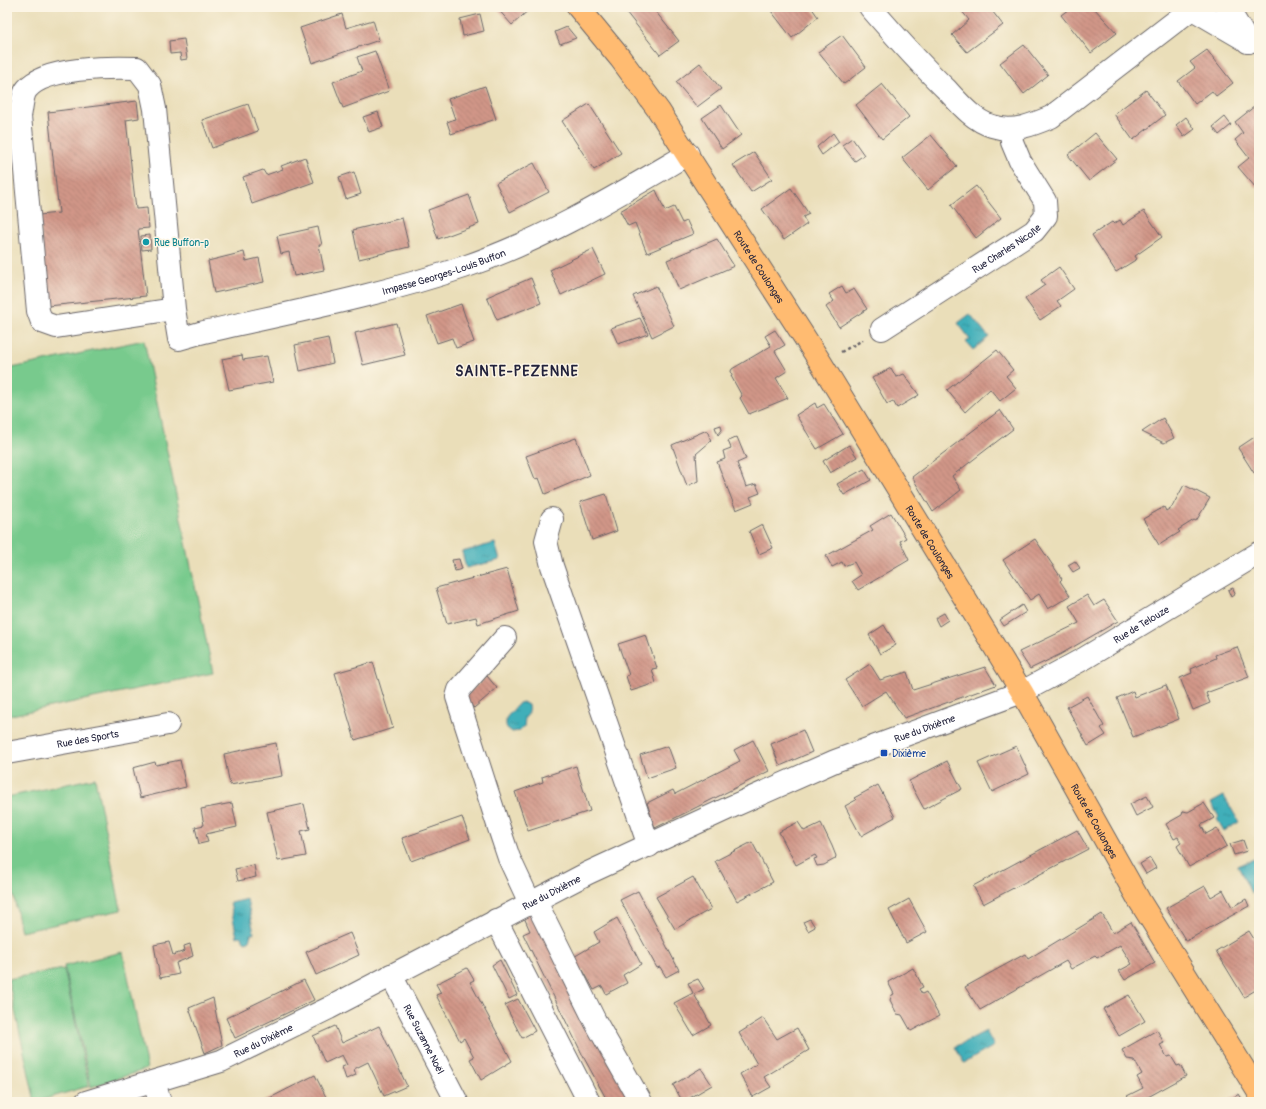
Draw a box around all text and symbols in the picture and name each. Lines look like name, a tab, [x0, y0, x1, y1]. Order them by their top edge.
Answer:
street label: Rue Charles Nicolle	[970, 222, 1044, 276]
street label: Route de Coulonges	[731, 229, 786, 306]
marker: Rue Buffon-p	[141, 237, 151, 247]
place label: Rue Buffon-p	[154, 237, 209, 249]
street label: Impasse Georges-Louis Buffon	[381, 247, 508, 298]
district label: SAINTE-PEZENNE	[455, 363, 579, 380]
street label: Route de Coulonges	[902, 503, 957, 582]
street label: Rue de Telouze	[1111, 604, 1172, 646]
street label: Rue du Dixième	[893, 712, 957, 746]
street label: Rue des Sports	[56, 728, 120, 751]
marker: Dixième	[879, 748, 889, 758]
place label: Dixième	[892, 748, 926, 760]
street label: Route de Coulonges	[1068, 782, 1120, 861]
street label: Rue du Dixième	[521, 873, 583, 913]
street label: Rue Suzanne Noël	[400, 1003, 446, 1076]
street label: Rue du Dixième	[232, 1022, 295, 1061]

